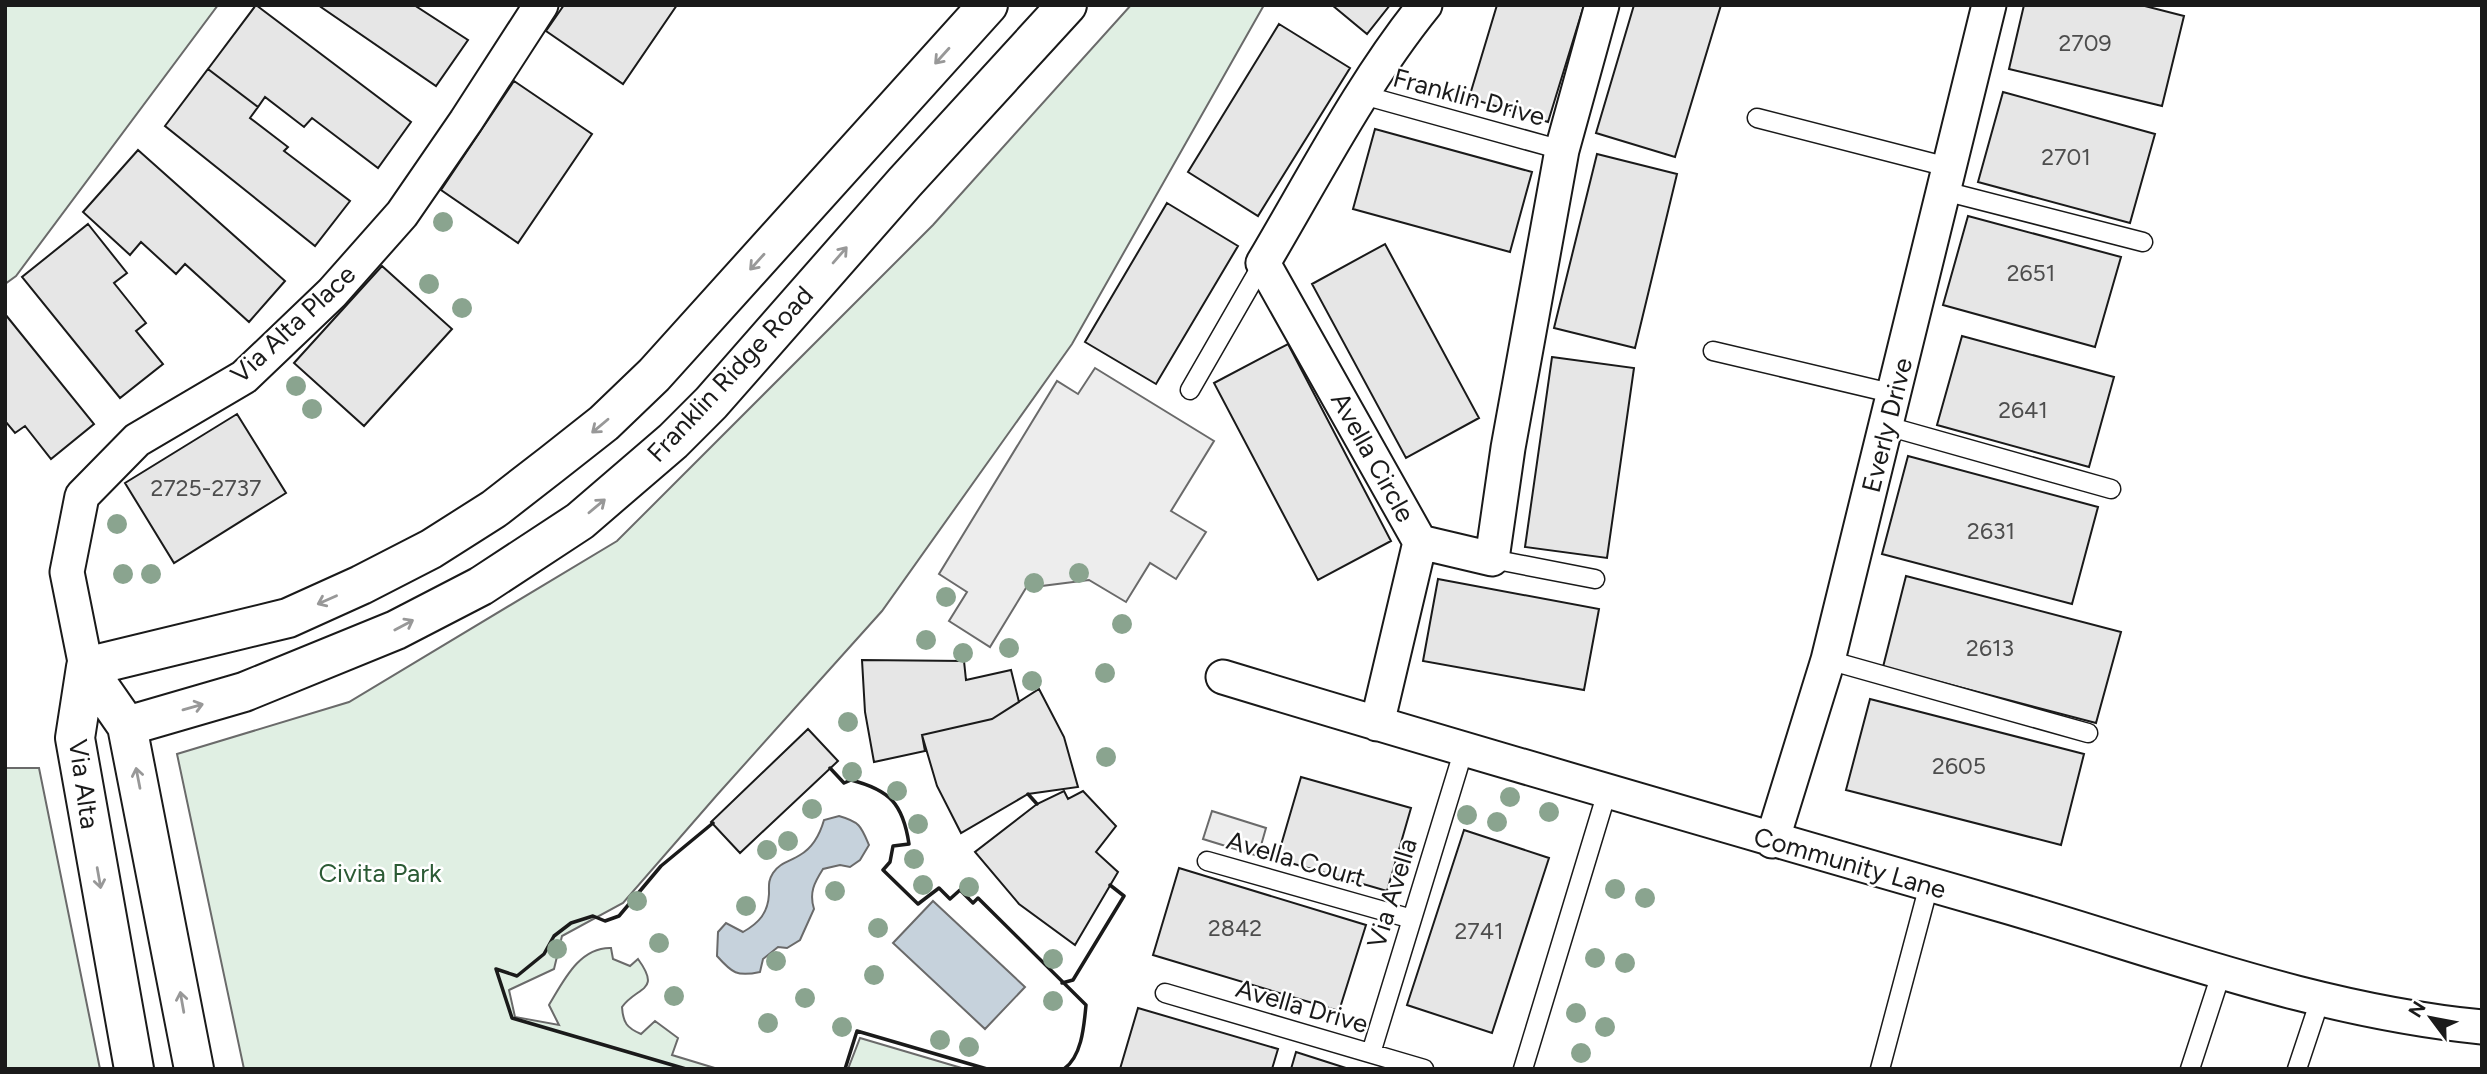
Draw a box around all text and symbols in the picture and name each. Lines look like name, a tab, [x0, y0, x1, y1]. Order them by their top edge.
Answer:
house number: 2709	[2059, 29, 2111, 57]
one-way arrow	[934, 47, 950, 65]
street label: Franklin Drive	[1390, 61, 1548, 133]
house number: 2701	[2041, 143, 2091, 171]
one-way arrow	[832, 246, 848, 264]
one-way arrow	[749, 253, 766, 270]
street label: Via Alta Place	[224, 258, 362, 390]
house number: 2651	[2007, 259, 2055, 287]
street label: Franklin Ridge Road	[640, 279, 820, 469]
street label: Everly Drive	[1855, 354, 1919, 496]
street label: Avella Circle	[1324, 387, 1422, 527]
house number: 2641	[1998, 396, 2048, 424]
one-way arrow	[591, 418, 609, 433]
house number: 2725-2737	[151, 474, 261, 502]
one-way arrow	[588, 498, 606, 514]
house number: 2631	[1967, 517, 2015, 545]
one-way arrow	[317, 594, 338, 607]
one-way arrow	[394, 618, 414, 632]
house number: 2613	[1966, 634, 2014, 662]
one-way arrow	[181, 700, 203, 713]
street label: Via Alta	[62, 737, 106, 831]
house number: 2605	[1932, 752, 1986, 780]
one-way arrow	[130, 767, 144, 790]
street label: Community Lane	[1750, 820, 1950, 906]
street label: Avella Court	[1223, 824, 1369, 894]
street label: Via Avella	[1360, 834, 1424, 952]
park label: Civita Park	[318, 857, 442, 889]
one-way arrow	[93, 866, 106, 889]
house number: 2842	[1208, 914, 1262, 942]
house number: 2741	[1455, 917, 1504, 945]
street label: Avella Drive	[1232, 972, 1372, 1040]
north arrow	[2396, 983, 2466, 1053]
one-way arrow	[174, 991, 188, 1014]
text: N	[2403, 997, 2431, 1022]

